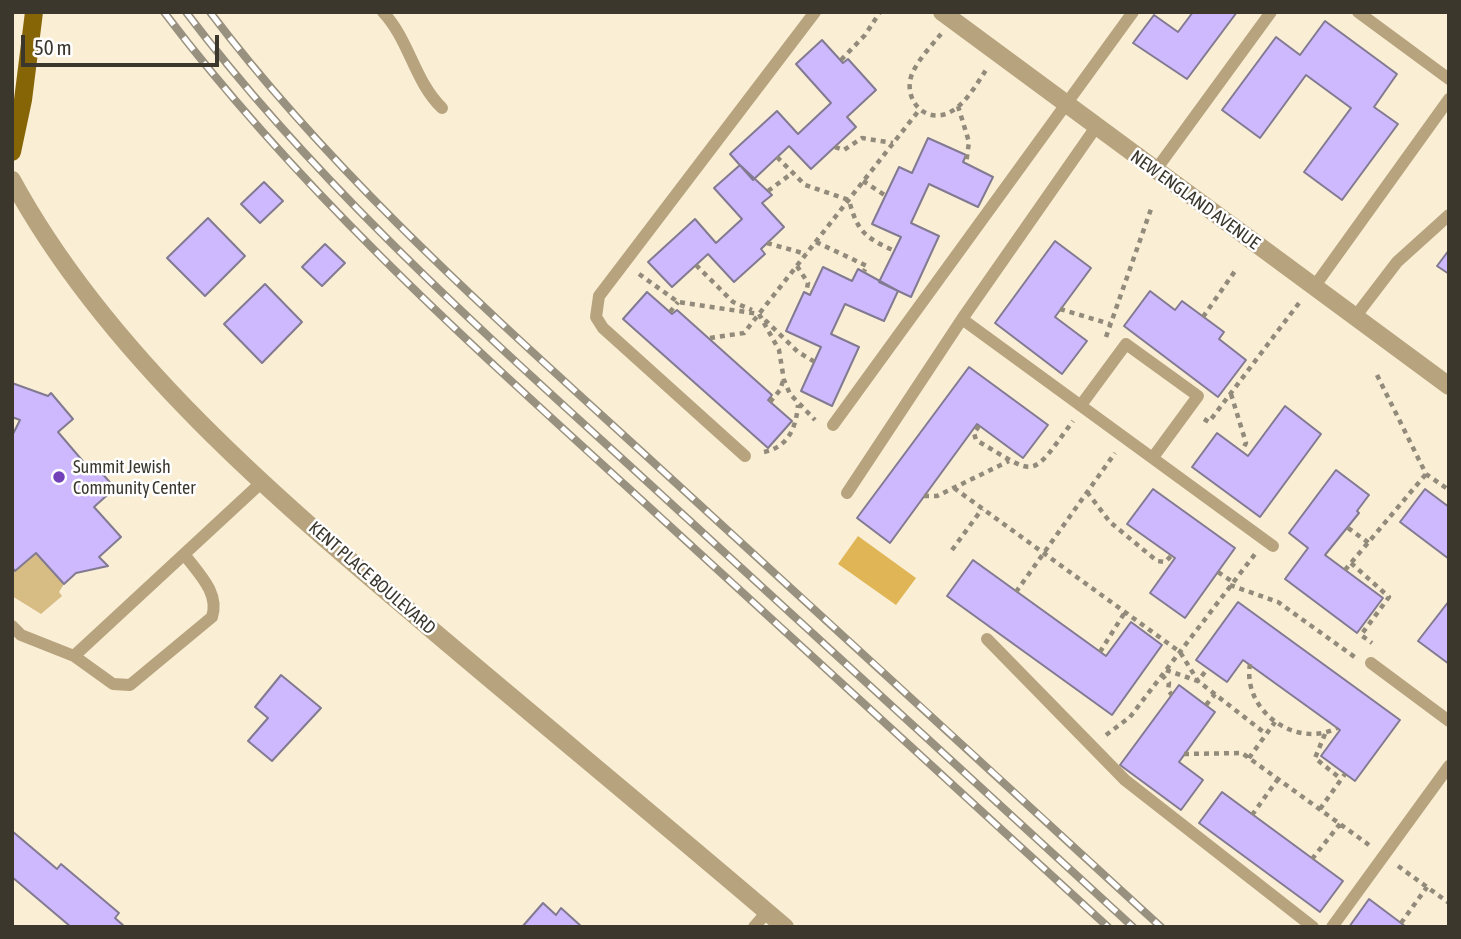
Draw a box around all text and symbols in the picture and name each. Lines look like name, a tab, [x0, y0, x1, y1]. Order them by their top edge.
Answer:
scale bar	[24, 21, 222, 65]
text: 50 m	[34, 35, 72, 59]
street label: NEW ENGLAND AVENUE	[1126, 146, 1264, 254]
place label: Summit Jewish Community Center	[73, 456, 196, 498]
marker: Summit Jewish Community Center	[51, 469, 67, 485]
street label: KENT PLACE BOULEVARD	[304, 517, 440, 639]

